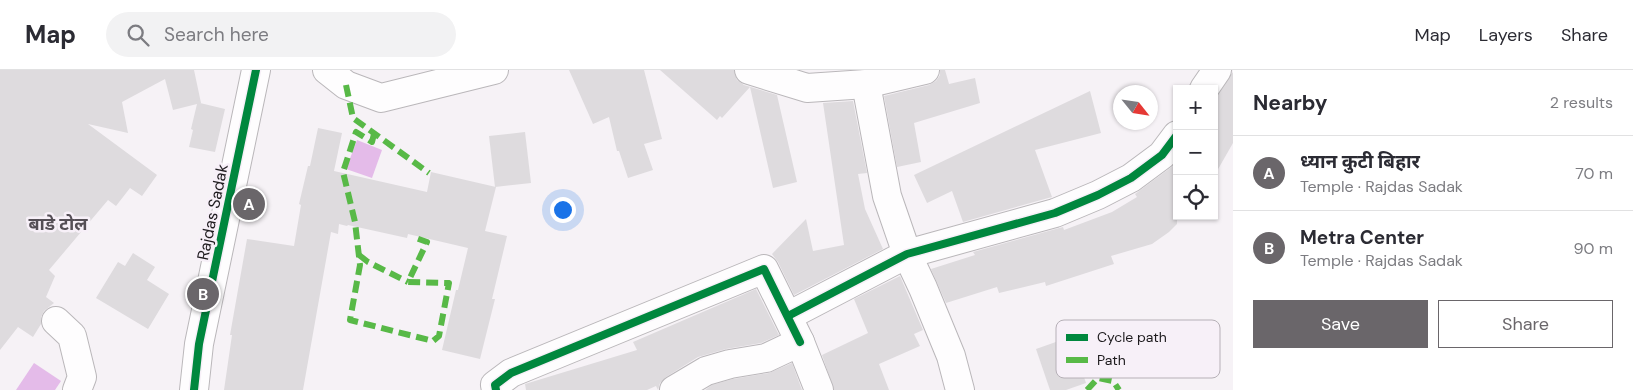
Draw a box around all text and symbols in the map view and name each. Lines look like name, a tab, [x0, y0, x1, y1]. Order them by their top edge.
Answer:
search box	[106, 12, 456, 57]
text: Map	[25, 19, 76, 50]
icon: search	[124, 21, 152, 49]
text: Search here	[164, 22, 269, 47]
text: Map	[1415, 23, 1451, 47]
text: Layers	[1479, 23, 1533, 47]
text: Share	[1561, 23, 1608, 47]
north arrow	[1113, 85, 1158, 130]
map controls	[1173, 85, 1218, 220]
button: +	[1173, 85, 1218, 130]
text: Nearby	[1253, 89, 1327, 117]
text: 2 results	[1550, 92, 1613, 113]
button: −	[1173, 130, 1218, 175]
text: ध्यान कुटी बिहार	[1300, 149, 1420, 174]
street label: Rajdas Sadak	[192, 162, 233, 262]
text: A	[1263, 163, 1275, 184]
text: 70 m	[1575, 163, 1613, 184]
button: locate	[1173, 175, 1218, 220]
text: Temple · Rajdas Sadak	[1300, 176, 1463, 197]
pin: A	[233, 185, 265, 223]
your location	[550, 197, 576, 223]
district label: बाडे टोल	[28, 212, 88, 236]
text: Metra Center	[1300, 225, 1424, 250]
text: B	[1264, 238, 1274, 259]
text: 90 m	[1573, 238, 1613, 259]
text: Temple · Rajdas Sadak	[1300, 250, 1463, 271]
pin: B	[187, 275, 219, 313]
button: Save	[1253, 300, 1428, 348]
button: Share	[1438, 300, 1613, 348]
legend	[1056, 320, 1220, 378]
text: Cycle path	[1097, 328, 1167, 346]
text: Path	[1097, 351, 1126, 369]

